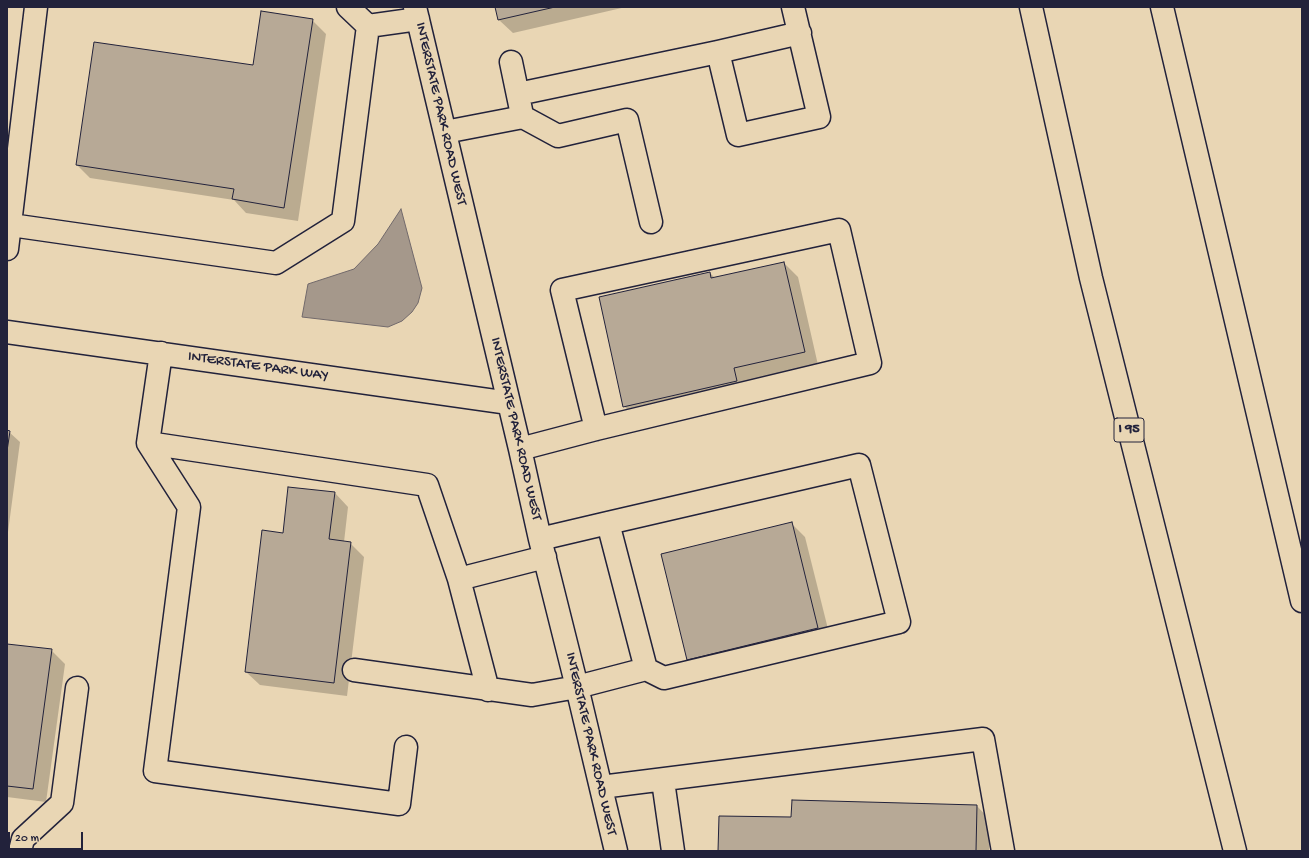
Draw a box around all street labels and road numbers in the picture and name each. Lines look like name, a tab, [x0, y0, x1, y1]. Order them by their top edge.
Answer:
street label: INTERSTATE PARK ROAD WEST	[410, 21, 470, 207]
street label: INTERSTATE PARK ROAD WEST	[485, 336, 545, 522]
street label: INTERSTATE PARK WAY	[186, 348, 330, 386]
road number: I 95	[1114, 418, 1144, 442]
street label: INTERSTATE PARK ROAD WEST	[560, 651, 620, 837]

